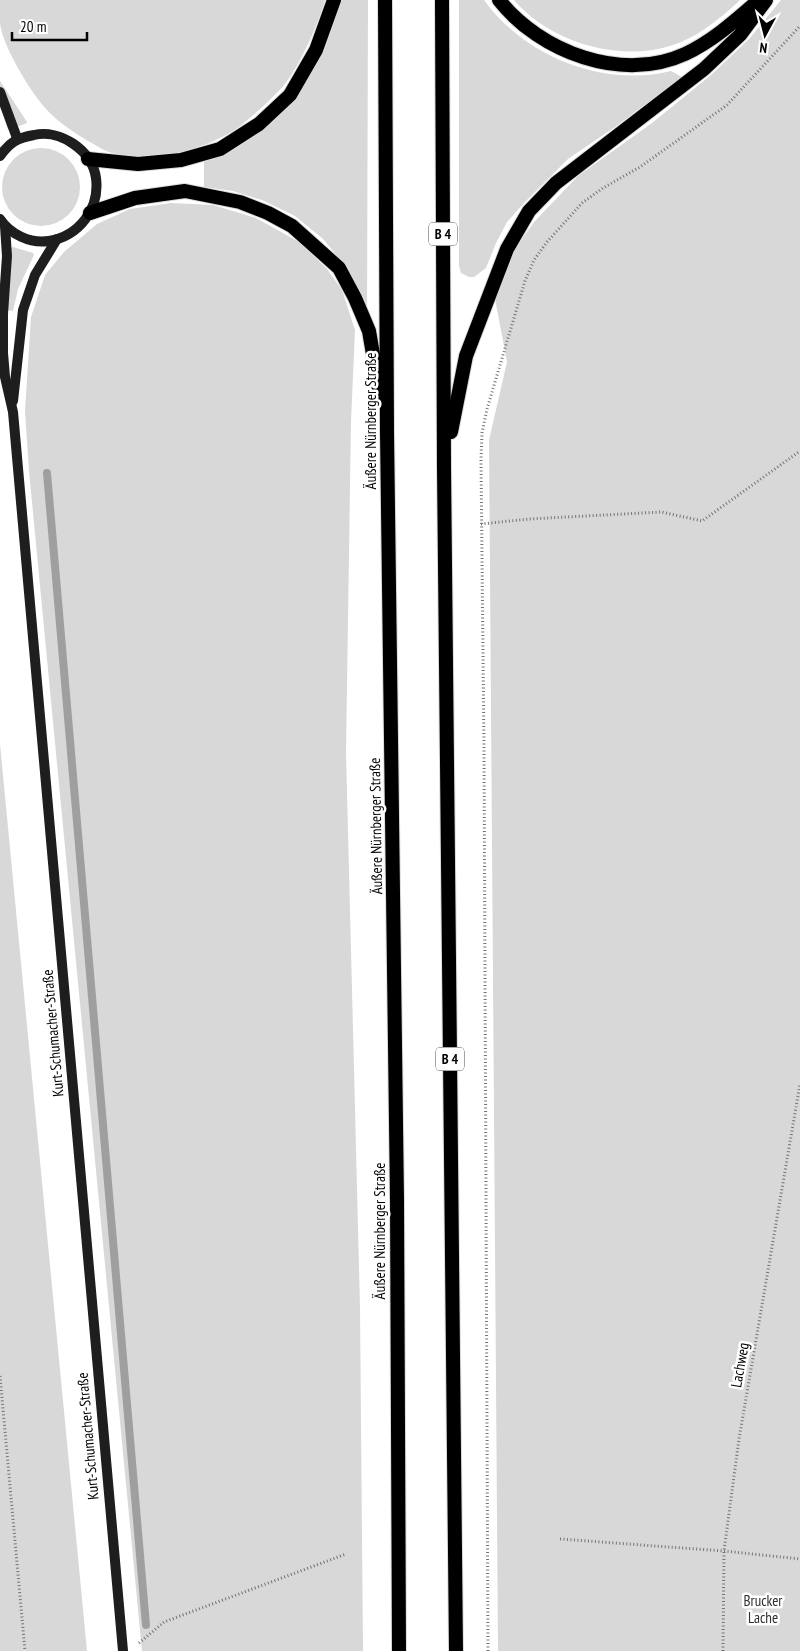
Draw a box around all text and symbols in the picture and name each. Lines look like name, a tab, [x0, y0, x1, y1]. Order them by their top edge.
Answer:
scale bar	[12, 10, 88, 42]
north arrow	[740, 10, 790, 60]
text: 20 m	[20, 17, 46, 36]
text: N	[759, 39, 768, 57]
road number: B 4	[429, 222, 457, 245]
street label: Äußere Nürnberger Straße	[361, 353, 380, 489]
street label: Äußere Nürnberger Straße	[365, 757, 386, 895]
street label: Kurt-Schumacher-Straße	[37, 969, 68, 1097]
road number: B 4	[436, 1048, 464, 1070]
street label: Äußere Nürnberger Straße	[370, 1163, 389, 1299]
street label: Lachweg	[726, 1341, 753, 1389]
street label: Kurt-Schumacher-Straße	[72, 1372, 103, 1500]
park label: Brucker Lache	[743, 1591, 783, 1627]

